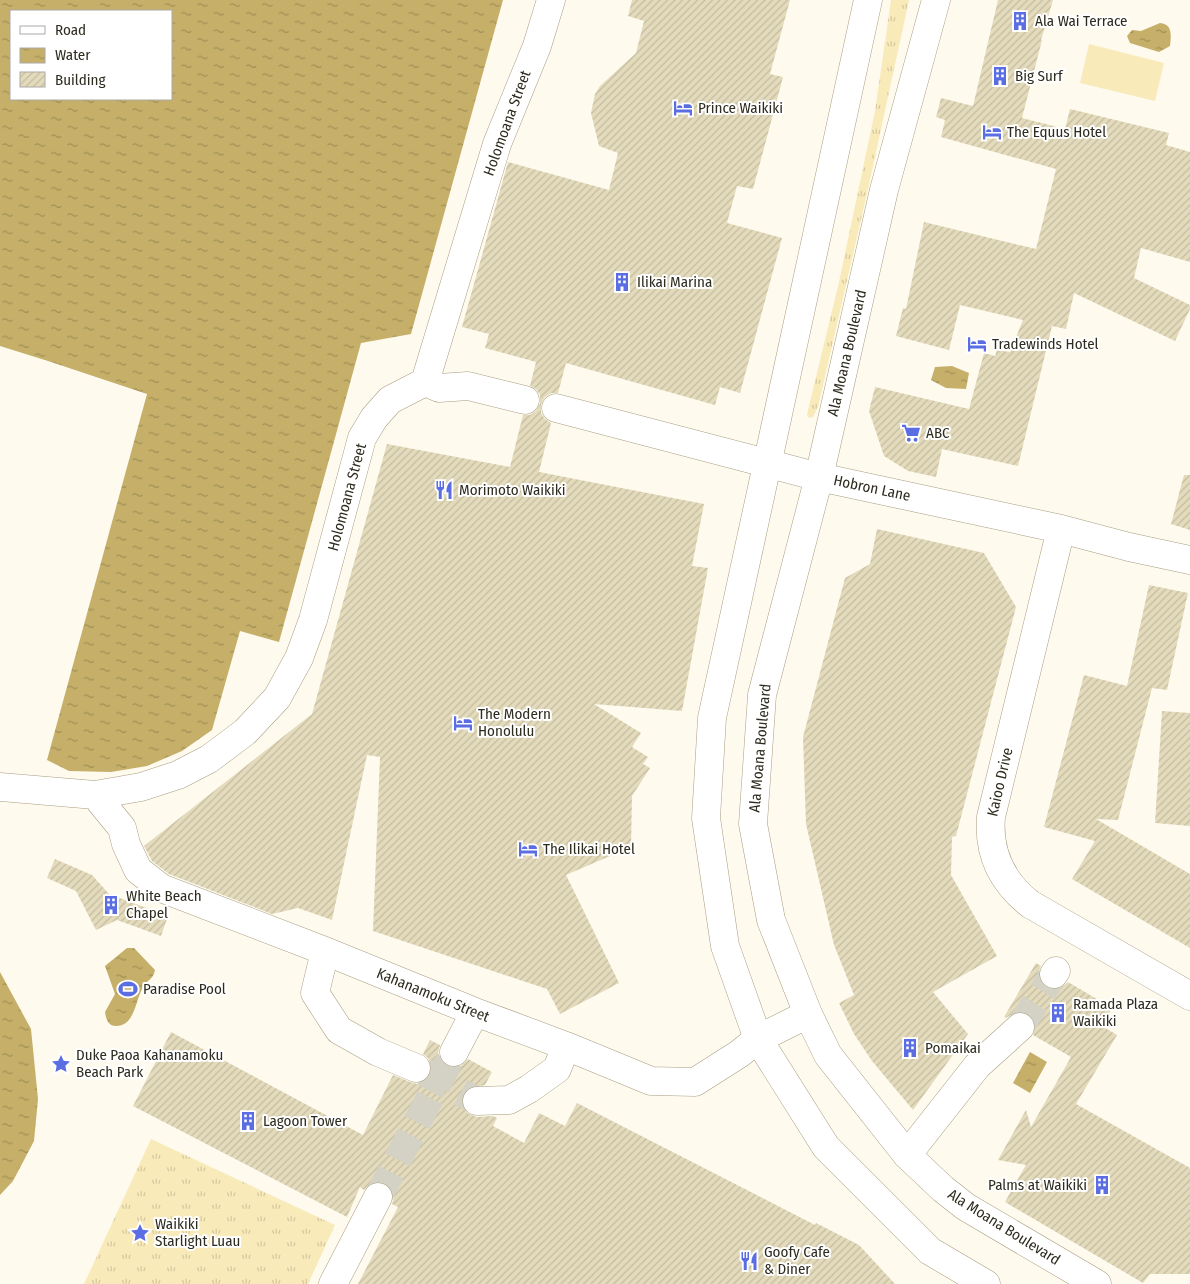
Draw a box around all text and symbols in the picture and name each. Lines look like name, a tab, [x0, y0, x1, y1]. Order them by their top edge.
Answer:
legend	[10, 10, 172, 100]
building icon: Ala Wai Terrace	[1009, 10, 1031, 32]
place label: Ala Wai Terrace	[1035, 12, 1128, 30]
text: Road	[55, 21, 86, 39]
text: Water	[55, 46, 91, 64]
building icon: Big Surf	[989, 65, 1011, 87]
place label: Big Surf	[1015, 67, 1064, 85]
street label: Holomoana Street	[480, 68, 534, 178]
text: Building	[55, 71, 106, 89]
hotel icon: Prince Waikiki	[672, 97, 694, 119]
place label: Prince Waikiki	[698, 99, 783, 117]
hotel icon: The Equus Hotel	[981, 121, 1003, 143]
place label: The Equus Hotel	[1007, 123, 1106, 141]
building icon: Ilikai Marina	[611, 271, 633, 293]
place label: Ilikai Marina	[637, 273, 712, 291]
street label: Ala Moana Boulevard	[824, 288, 870, 418]
hotel icon: Tradewinds Hotel	[966, 333, 988, 355]
place label: Tradewinds Hotel	[992, 335, 1099, 353]
supermarket icon: ABC	[900, 422, 922, 444]
place label: ABC	[926, 424, 950, 442]
street label: Holomoana Street	[324, 441, 370, 553]
street label: Hobron Lane	[832, 471, 912, 505]
restaurant icon: Morimoto Waikiki	[433, 479, 455, 501]
place label: Morimoto Waikiki	[459, 481, 566, 499]
street label: Ala Moana Boulevard	[745, 683, 775, 813]
place label: The Modern Honolulu	[478, 705, 551, 740]
hotel icon: The Modern Honolulu	[452, 712, 474, 734]
street label: Kaioo Drive	[983, 746, 1017, 818]
hotel icon: The Ilikai Hotel	[517, 838, 539, 860]
place label: The Ilikai Hotel	[543, 840, 635, 858]
place label: White Beach Chapel	[126, 887, 202, 922]
building icon: White Beach Chapel	[100, 894, 122, 916]
street label: Kahanamoku Street	[374, 964, 492, 1026]
sports icon: Paradise Pool	[117, 978, 139, 1000]
place label: Paradise Pool	[143, 980, 226, 998]
place label: Ramada Plaza Waikiki	[1073, 995, 1158, 1030]
building icon: Ramada Plaza Waikiki	[1047, 1002, 1069, 1024]
building icon: Pomaikai	[899, 1037, 921, 1059]
place label: Pomaikai	[925, 1039, 981, 1057]
place label: Duke Paoa Kahanamoku Beach Park	[76, 1046, 223, 1081]
place icon: Duke Paoa Kahanamoku Beach Park	[50, 1053, 72, 1075]
building icon: Lagoon Tower	[237, 1110, 259, 1132]
place label: Lagoon Tower	[263, 1112, 348, 1130]
building icon: Palms at Waikiki	[1091, 1174, 1113, 1196]
place label: Palms at Waikiki	[988, 1176, 1087, 1194]
street label: Ala Moana Boulevard	[945, 1185, 1063, 1269]
place label: Waikiki Starlight Luau	[155, 1215, 240, 1250]
place icon: Waikiki Starlight Luau	[129, 1222, 151, 1244]
place label: Goofy Cafe & Diner	[764, 1243, 830, 1278]
restaurant icon: Goofy Cafe & Diner	[738, 1250, 760, 1272]

